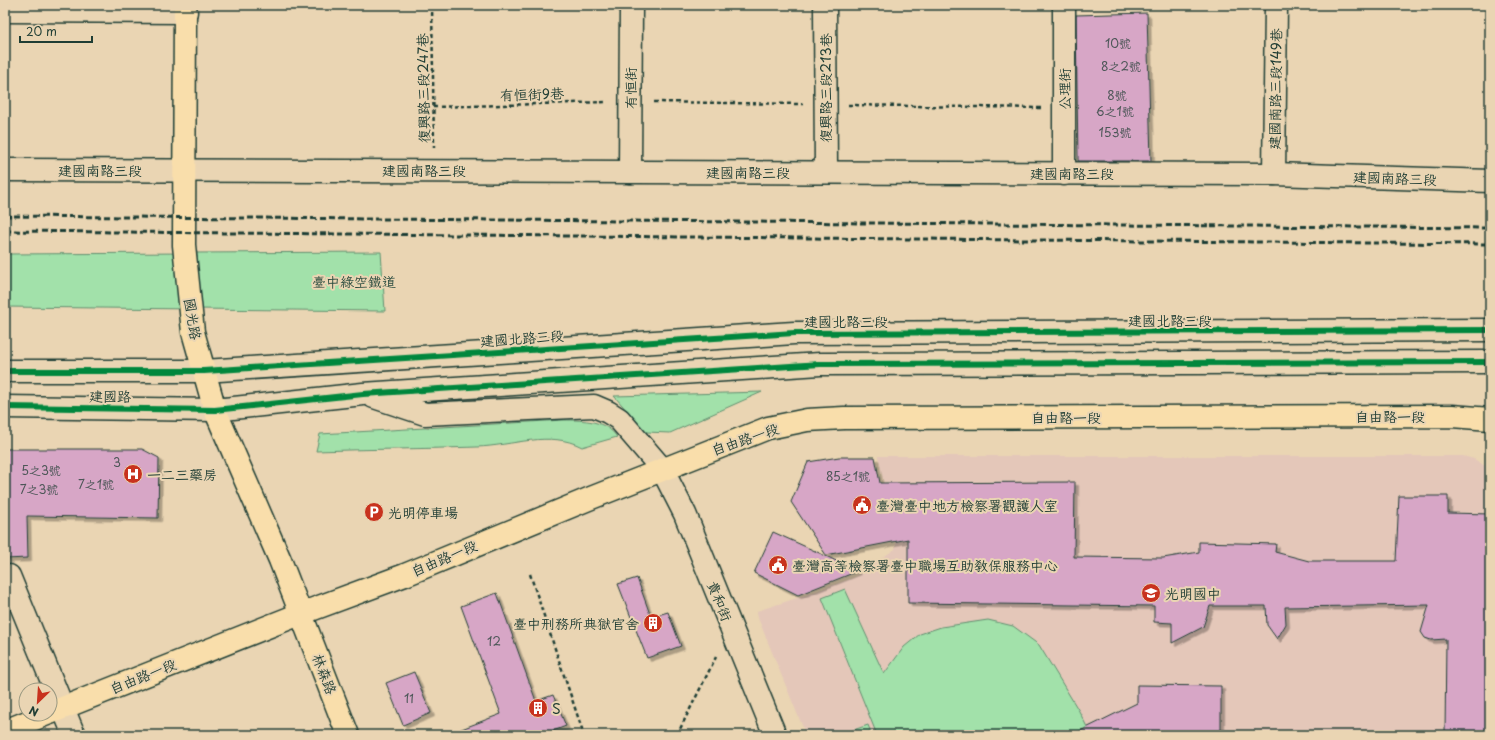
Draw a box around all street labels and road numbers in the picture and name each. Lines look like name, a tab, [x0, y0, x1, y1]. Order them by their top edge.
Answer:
street label: 建國南路三段149巷	[1263, 27, 1287, 150]
street label: 復興路三段247巷	[412, 32, 434, 143]
street label: 復興路三段213巷	[815, 32, 836, 143]
street label: 有恒街	[620, 67, 641, 109]
street label: 公理街	[1054, 68, 1075, 110]
street label: 有恒街9巷	[500, 82, 565, 106]
street label: 建國南路三段	[58, 160, 142, 181]
street label: 建國南路三段	[382, 160, 466, 181]
street label: 建國南路三段	[706, 162, 790, 183]
street label: 建國南路三段	[1030, 163, 1114, 184]
street label: 建國南路三段	[1353, 166, 1437, 190]
street label: 國光路	[179, 297, 207, 341]
street label: 建國北路三段	[1128, 310, 1212, 331]
street label: 建國北路三段	[804, 311, 888, 332]
street label: 建國北路三段	[479, 325, 565, 351]
street label: 建國路	[89, 385, 131, 407]
street label: 自由路一段	[1355, 406, 1425, 427]
street label: 自由路一段	[1031, 407, 1101, 428]
street label: 自由路一段	[708, 418, 782, 460]
street label: 自由路一段	[408, 535, 480, 581]
street label: 貴和街	[702, 578, 738, 624]
street label: 林森路	[308, 651, 342, 697]
street label: 自由路一段	[107, 653, 179, 699]

